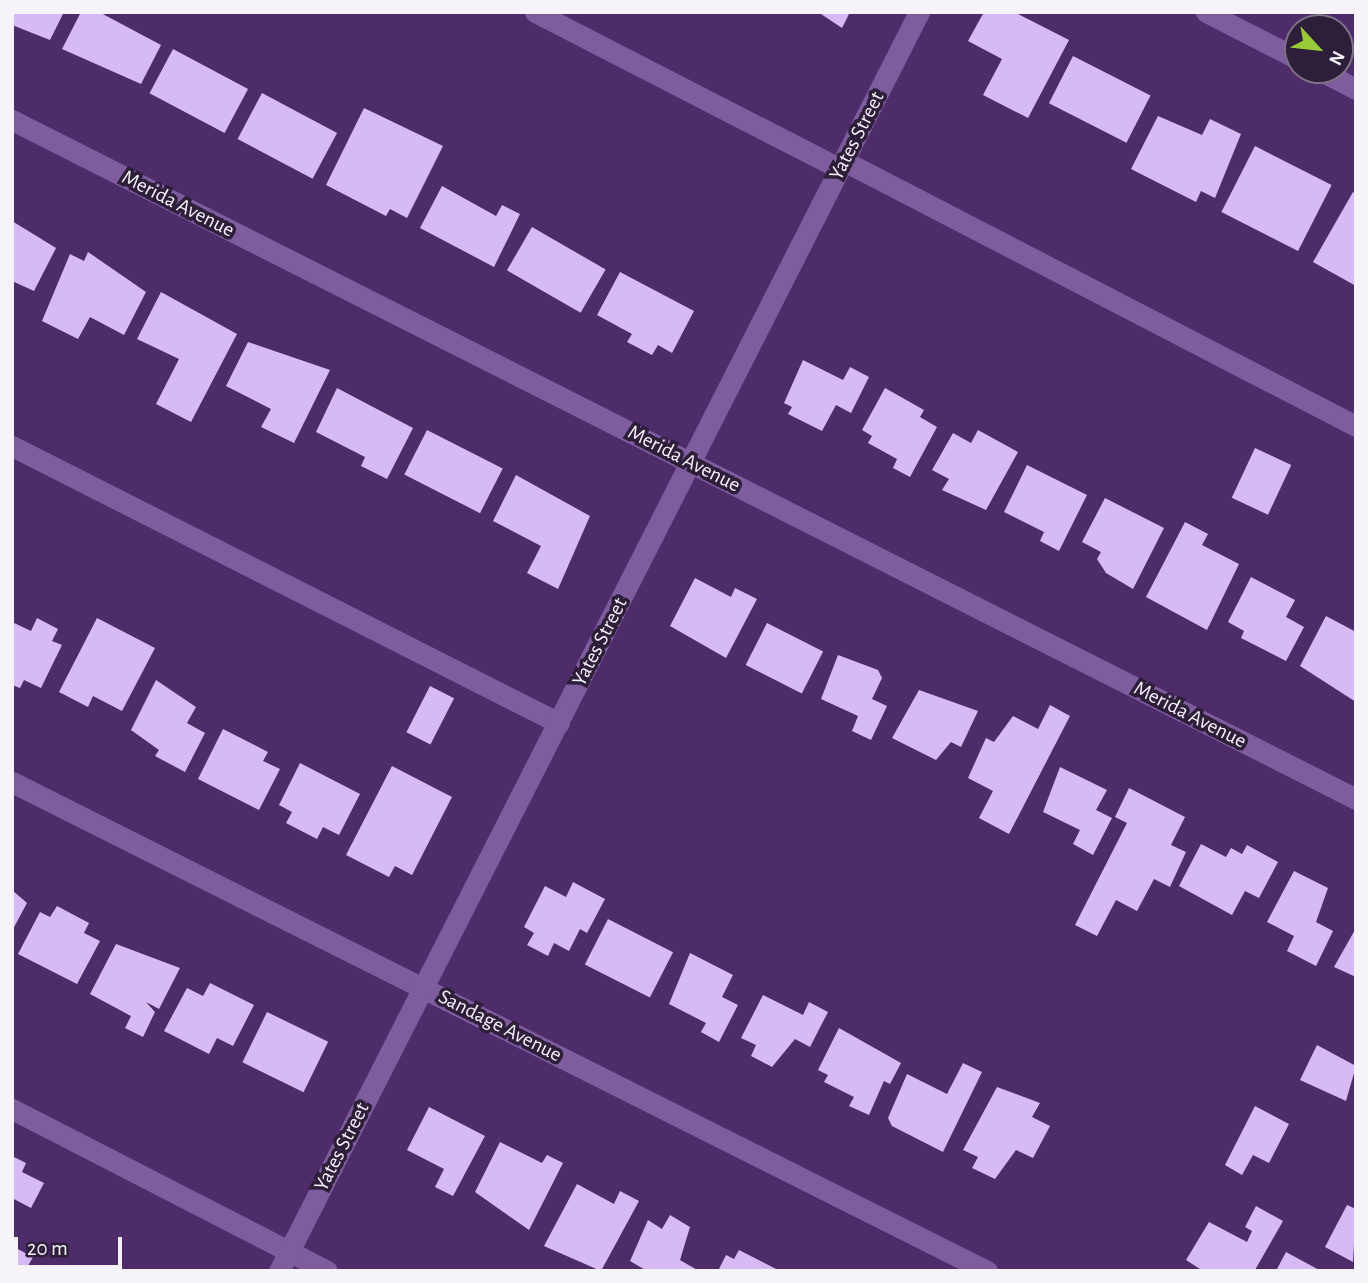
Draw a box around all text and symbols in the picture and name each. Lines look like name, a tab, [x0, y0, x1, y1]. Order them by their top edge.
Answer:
north arrow	[1284, 14, 1354, 84]
text: N	[1325, 48, 1348, 68]
street label: Yates Street	[824, 87, 890, 185]
street label: Merida Avenue	[118, 165, 238, 243]
street label: Merida Avenue	[624, 420, 744, 498]
street label: Yates Street	[567, 593, 633, 691]
street label: Merida Avenue	[1130, 676, 1250, 754]
street label: Sandage Avenue	[434, 984, 566, 1068]
street label: Yates Street	[309, 1098, 375, 1196]
scale bar	[18, 1224, 126, 1268]
text: 20 m	[27, 1238, 68, 1259]

